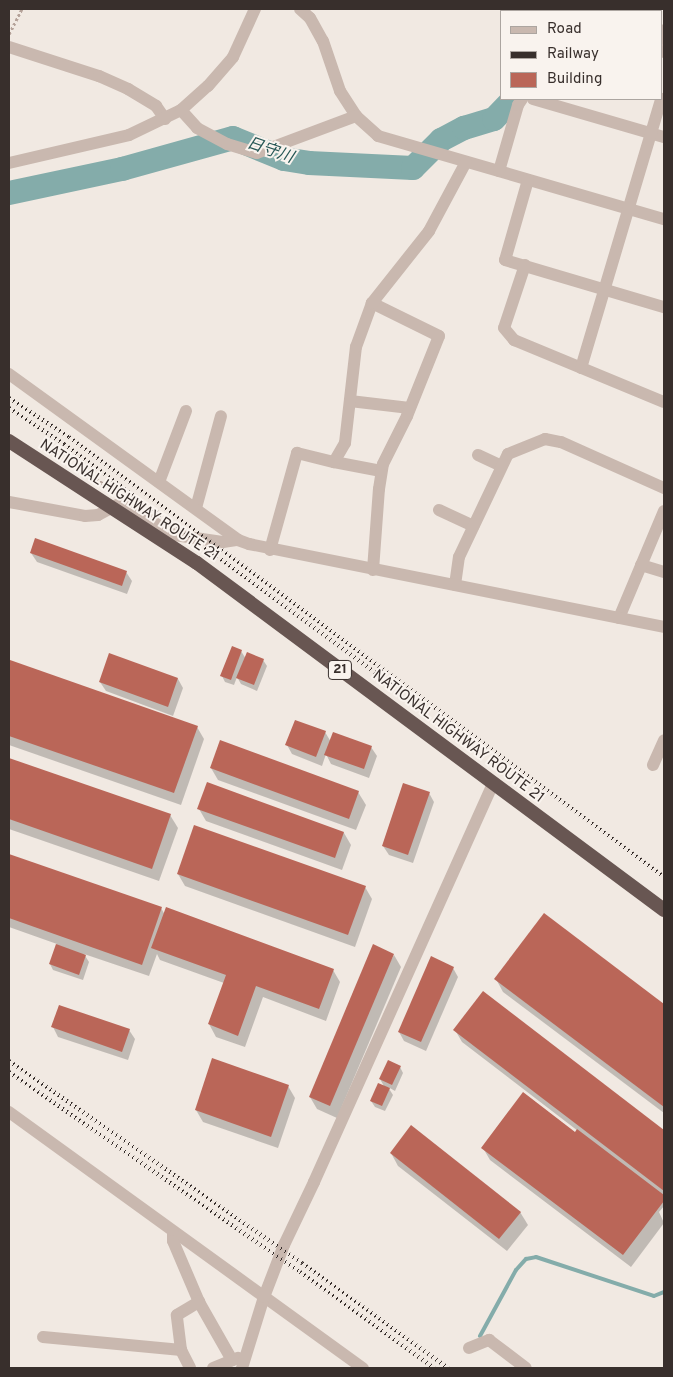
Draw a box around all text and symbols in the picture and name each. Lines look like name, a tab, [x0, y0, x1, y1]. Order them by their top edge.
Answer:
legend	[500, 10, 663, 100]
text: Road	[547, 20, 582, 39]
text: Railway	[547, 45, 599, 64]
text: Building	[547, 70, 602, 89]
water label: 日守川	[244, 134, 296, 168]
street label: NATIONAL HIGHWAY ROUTE 21	[36, 436, 222, 566]
road number: 21	[328, 658, 352, 682]
street label: NATIONAL HIGHWAY ROUTE 21	[368, 666, 548, 808]

